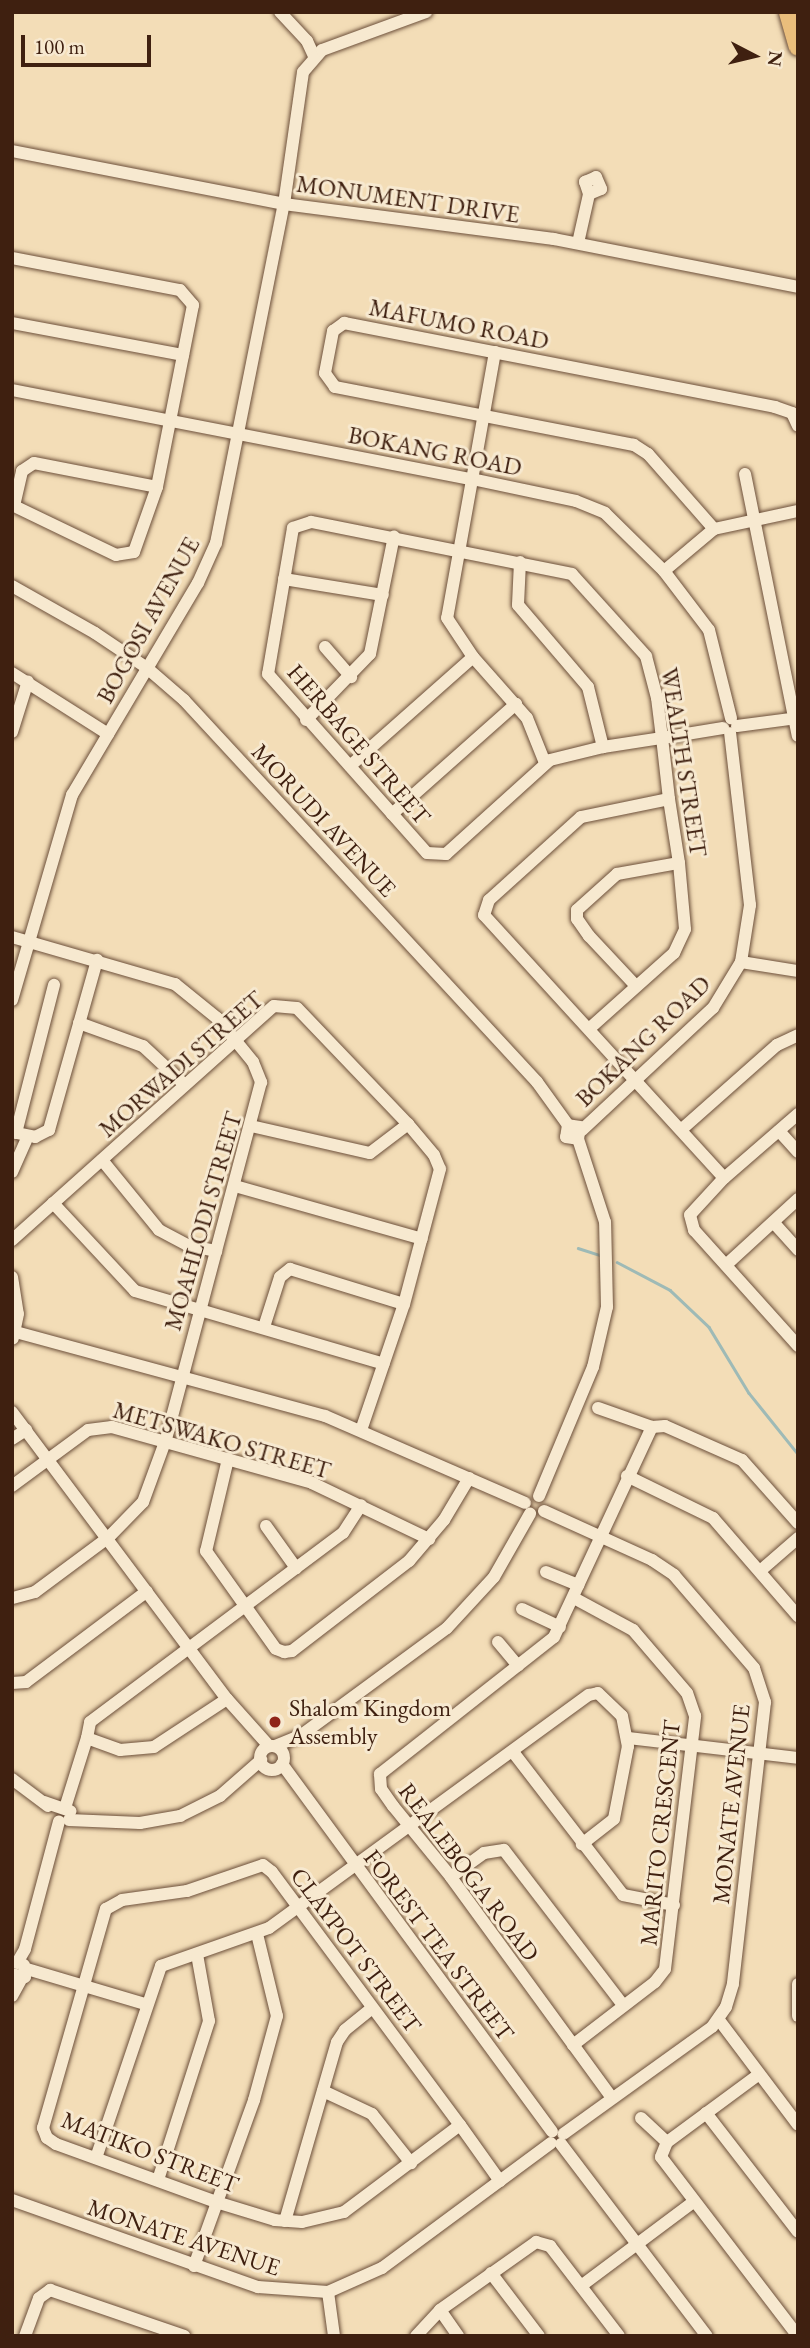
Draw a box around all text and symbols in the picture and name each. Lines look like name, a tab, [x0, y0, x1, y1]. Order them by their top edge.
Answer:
scale bar	[24, 21, 154, 65]
north arrow	[719, 21, 789, 91]
text: 100 m	[34, 33, 85, 60]
text: N	[762, 49, 789, 68]
street label: MONUMENT DRIVE	[295, 169, 521, 229]
street label: MAFUMO ROAD	[367, 292, 551, 356]
street label: BOKANG ROAD	[346, 420, 524, 482]
street label: BOGOSI AVENUE	[90, 532, 206, 708]
street label: HERBAGE STREET	[281, 658, 437, 830]
street label: WEALTH STREET	[655, 665, 713, 859]
street label: MORUDI AVENUE	[246, 737, 402, 903]
street label: BOKANG ROAD	[570, 969, 716, 1113]
street label: MORWADI STREET	[93, 985, 269, 1143]
street label: MOAHLODI STREET	[158, 1108, 248, 1334]
street label: METSWAKO STREET	[110, 1395, 334, 1485]
place label: Shalom Kingdom Assembly	[289, 1694, 451, 1750]
street label: MONATE AVENUE	[706, 1703, 756, 1905]
marker: Shalom Kingdom Assembly	[267, 1714, 283, 1730]
street label: MARITO CRESCENT	[634, 1719, 686, 1947]
street label: REALEBOGA ROAD	[393, 1777, 545, 1967]
street label: FOREST TEA STREET	[358, 1844, 520, 2046]
street label: CLAYPOT STREET	[285, 1862, 427, 2038]
street label: MATIKO STREET	[57, 2105, 243, 2199]
street label: MONATE AVENUE	[84, 2192, 284, 2282]

